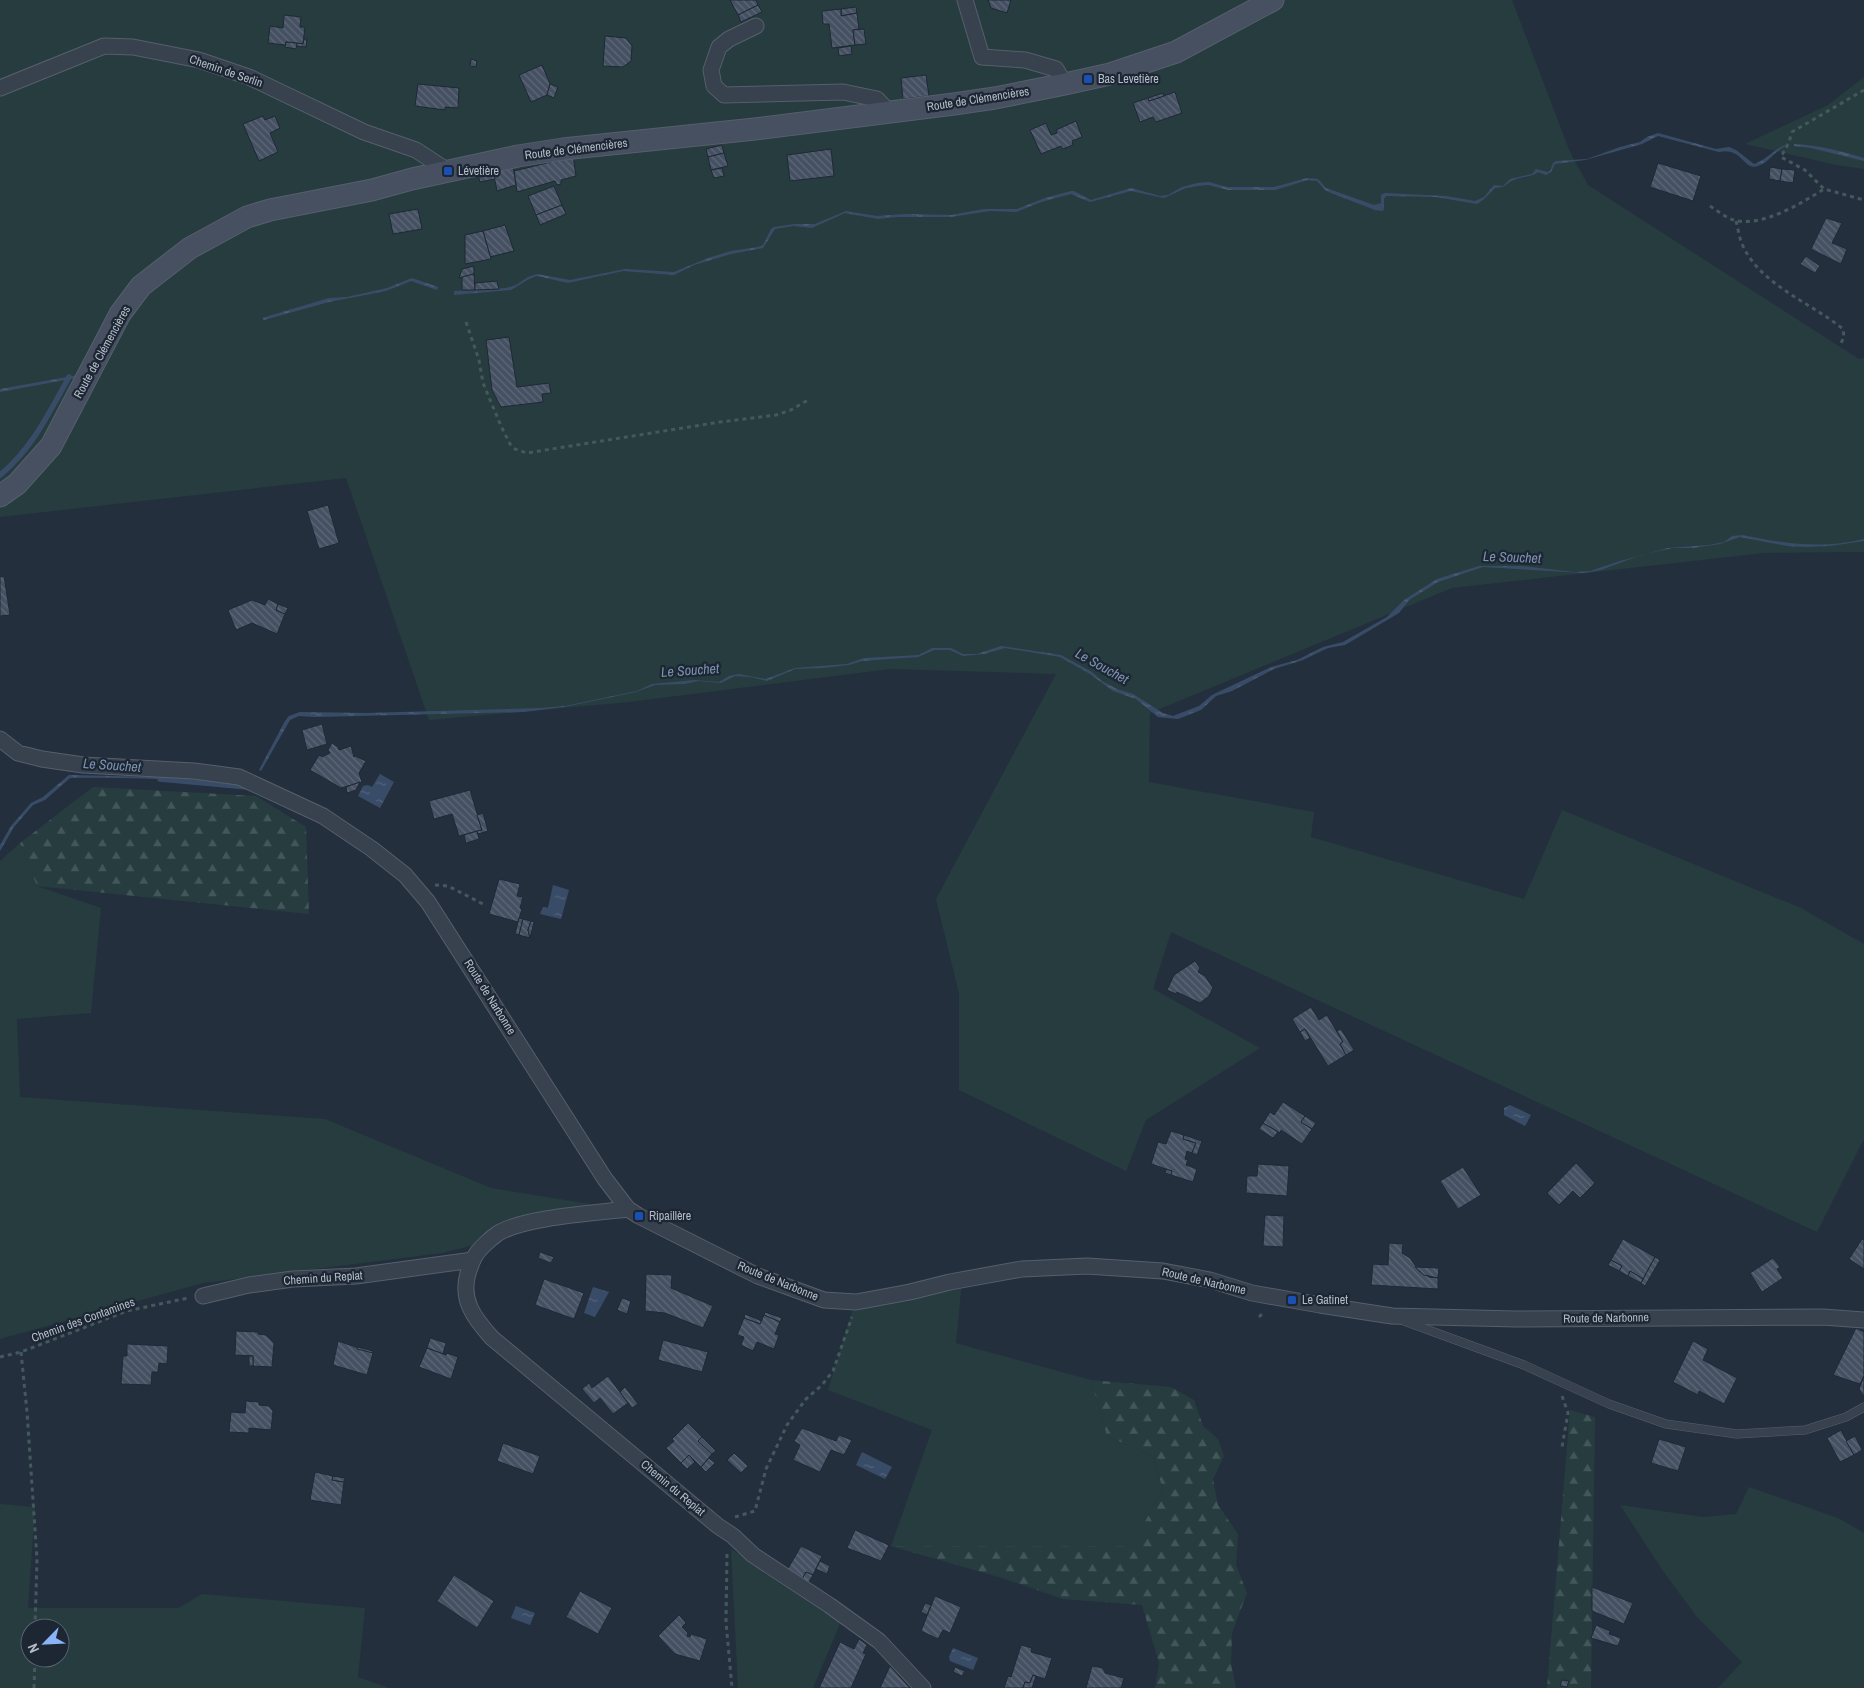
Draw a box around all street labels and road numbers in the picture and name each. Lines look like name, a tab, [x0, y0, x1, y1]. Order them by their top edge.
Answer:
street label: Chemin de Serlin	[187, 51, 265, 91]
street label: Route de Clémencières	[926, 83, 1030, 115]
street label: Route de Clémencières	[524, 135, 628, 163]
street label: Route de Clémencières	[70, 303, 134, 401]
street label: Route de Narbonne	[460, 956, 520, 1038]
street label: Route de Narbonne	[735, 1257, 821, 1305]
street label: Route de Narbonne	[1160, 1264, 1248, 1298]
street label: Chemin du Replat	[283, 1267, 363, 1289]
street label: Chemin des Contamines	[29, 1294, 137, 1346]
street label: Route de Narbonne	[1563, 1309, 1649, 1327]
street label: Chemin du Replat	[637, 1456, 709, 1520]

